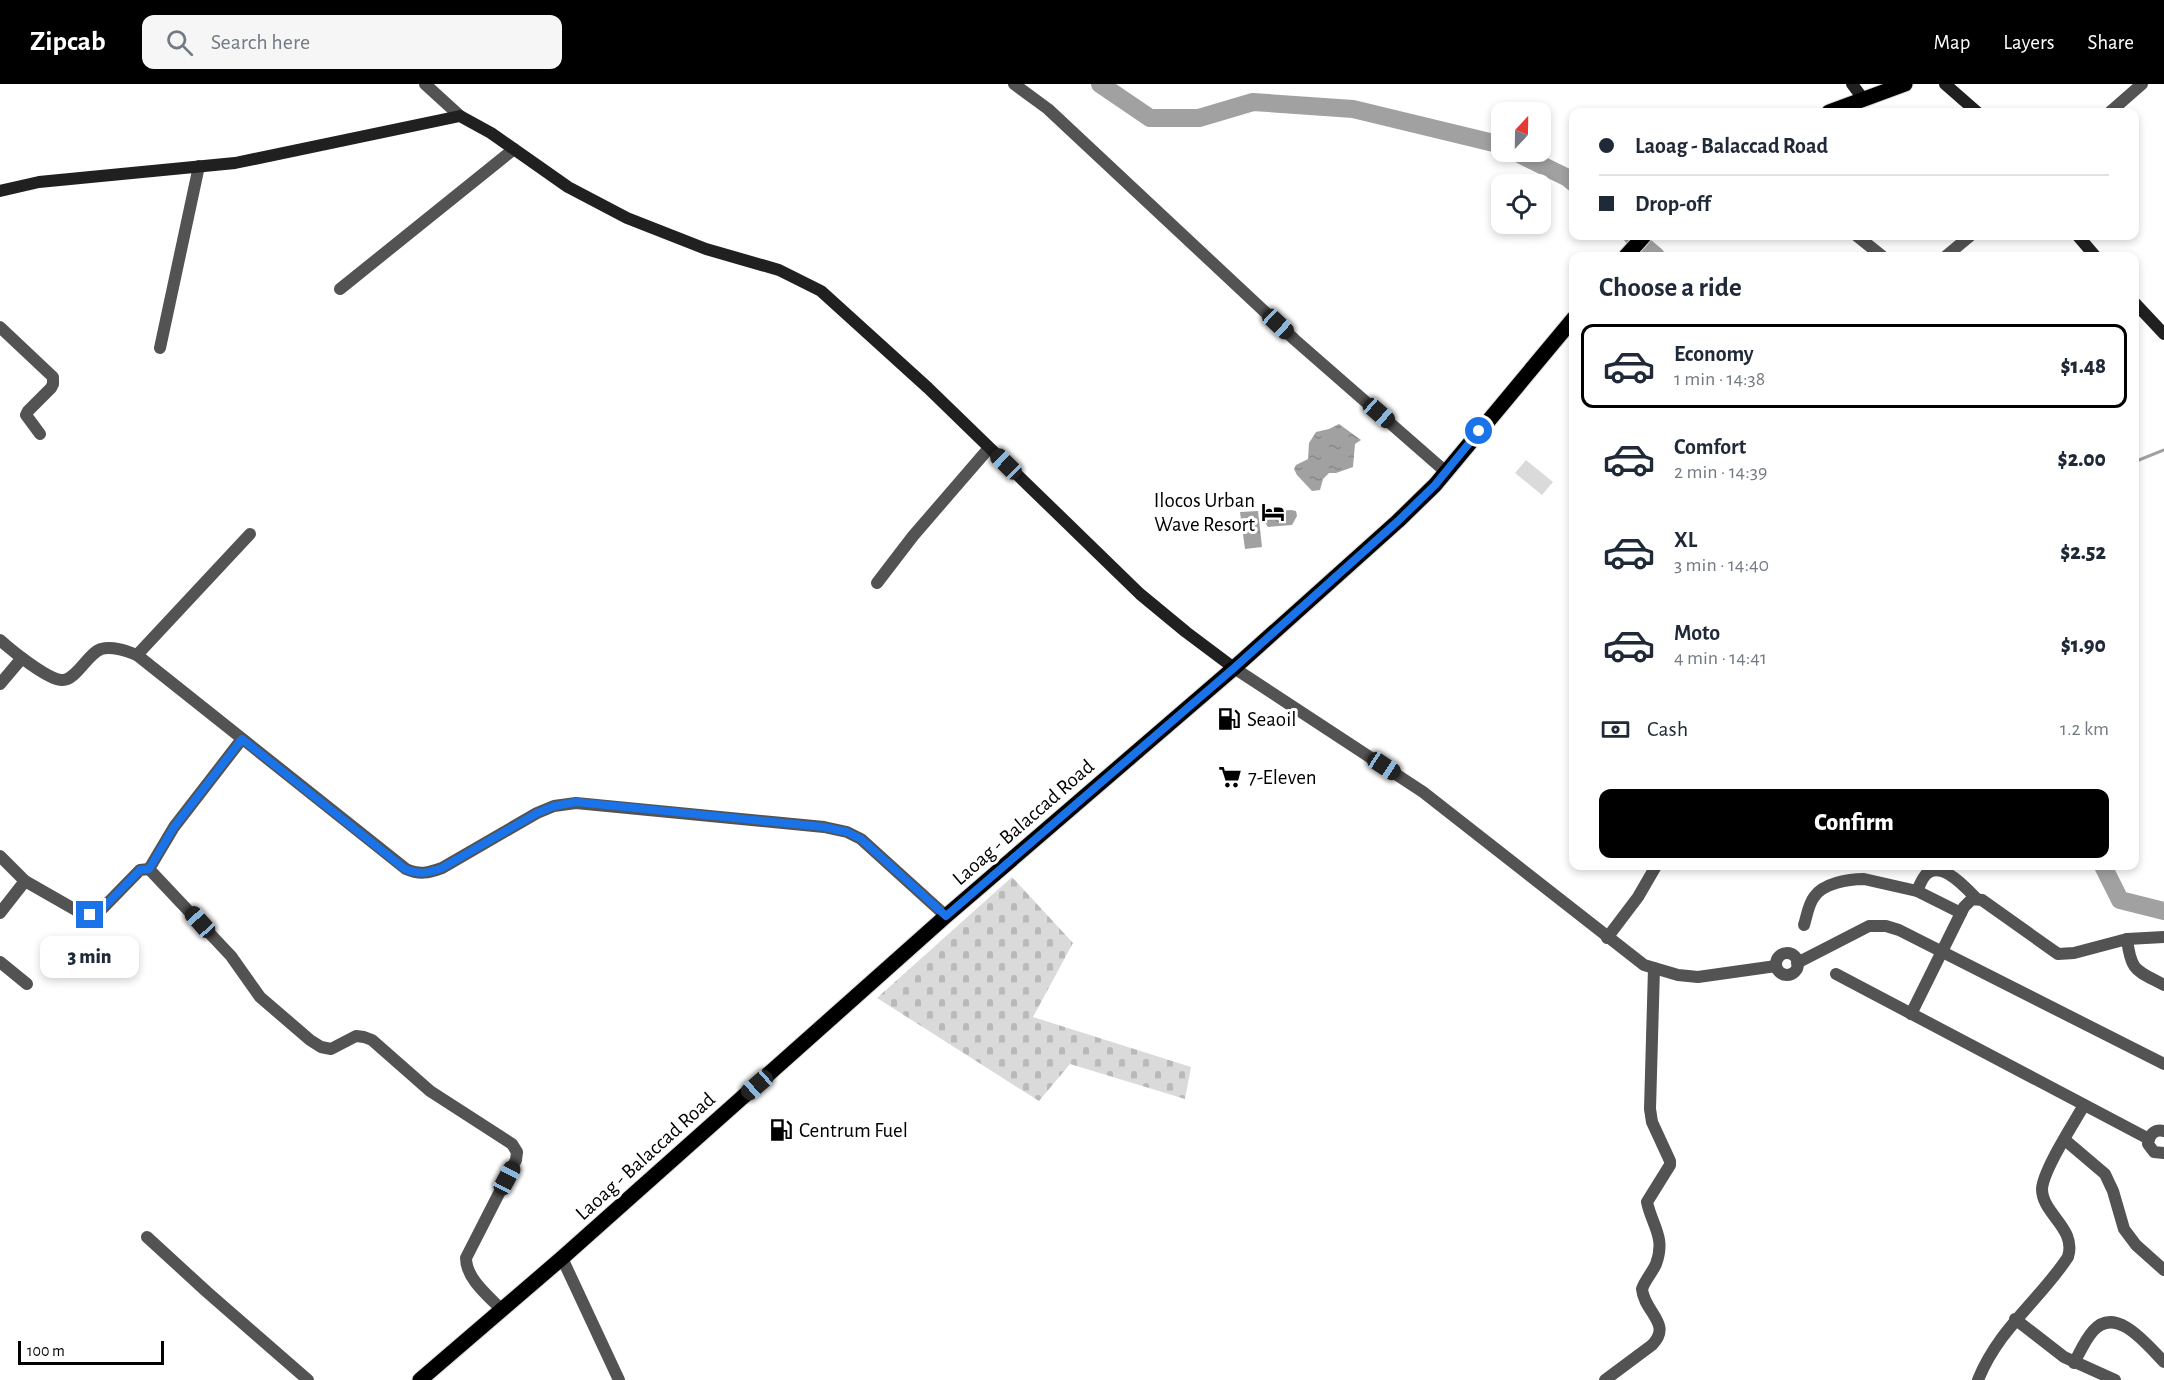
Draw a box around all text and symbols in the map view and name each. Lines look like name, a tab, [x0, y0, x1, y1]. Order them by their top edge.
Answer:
search box	[142, 15, 562, 69]
icon: search	[163, 26, 196, 59]
text: Zipcab	[30, 28, 106, 56]
text: Search here	[211, 31, 310, 53]
text: Map	[1934, 32, 1970, 53]
text: Layers	[2003, 32, 2054, 53]
text: Share	[2087, 32, 2134, 53]
north arrow	[1491, 102, 1551, 162]
map controls	[1491, 102, 1551, 234]
text: Laoag - Balaccad Road	[1635, 135, 1828, 157]
button: locate	[1491, 174, 1551, 234]
text: Drop-off	[1635, 193, 1711, 215]
text: Choose a ride	[1599, 274, 1742, 301]
car	[1259, 305, 1297, 343]
icon: car	[1602, 339, 1656, 393]
text: Economy	[1674, 343, 1754, 365]
text: $1.48	[2060, 355, 2106, 377]
text: 1 min · 14:38	[1674, 369, 1765, 389]
car	[1360, 394, 1398, 432]
route start	[1465, 417, 1492, 444]
icon: car	[1602, 432, 1656, 486]
text: Comfort	[1674, 436, 1746, 458]
car	[987, 445, 1025, 483]
text: $2.00	[2058, 448, 2106, 470]
text: 2 min · 14:39	[1674, 462, 1767, 482]
place label: Ilocos Urban Wave Resort	[1154, 490, 1255, 535]
hotel icon: Ilocos Urban Wave Resort	[1260, 499, 1286, 525]
icon: car	[1602, 525, 1656, 579]
text: XL	[1674, 529, 1697, 551]
text: $2.52	[2060, 541, 2106, 563]
text: 3 min · 14:40	[1674, 555, 1769, 575]
icon: car	[1602, 618, 1656, 672]
text: Moto	[1674, 622, 1720, 644]
text: $1.90	[2061, 634, 2106, 656]
text: 4 min · 14:41	[1674, 648, 1767, 668]
fuel station icon: Seaoil	[1216, 706, 1242, 732]
place label: Seaoil	[1247, 709, 1296, 730]
icon: cash	[1599, 713, 1632, 746]
text: Cash	[1647, 718, 1688, 740]
text: 1.2 km	[2060, 719, 2109, 739]
car	[1364, 749, 1404, 783]
street label: Laoag - Balaccad Road	[949, 755, 1098, 889]
supermarket icon: 7-Eleven	[1217, 764, 1243, 790]
place label: 7-Eleven	[1248, 767, 1317, 788]
button: Confirm	[1599, 789, 2109, 858]
route end	[76, 901, 103, 928]
car	[181, 903, 219, 941]
callout: 3 min	[40, 936, 140, 978]
text: 3 min	[67, 947, 112, 967]
car	[738, 1066, 776, 1104]
street label: Laoag - Balaccad Road	[572, 1088, 719, 1224]
fuel station icon: Centrum Fuel	[768, 1117, 794, 1143]
place label: Centrum Fuel	[799, 1120, 908, 1141]
car	[491, 1158, 523, 1198]
scale bar	[18, 1338, 164, 1366]
text: 100 m	[27, 1343, 65, 1359]

